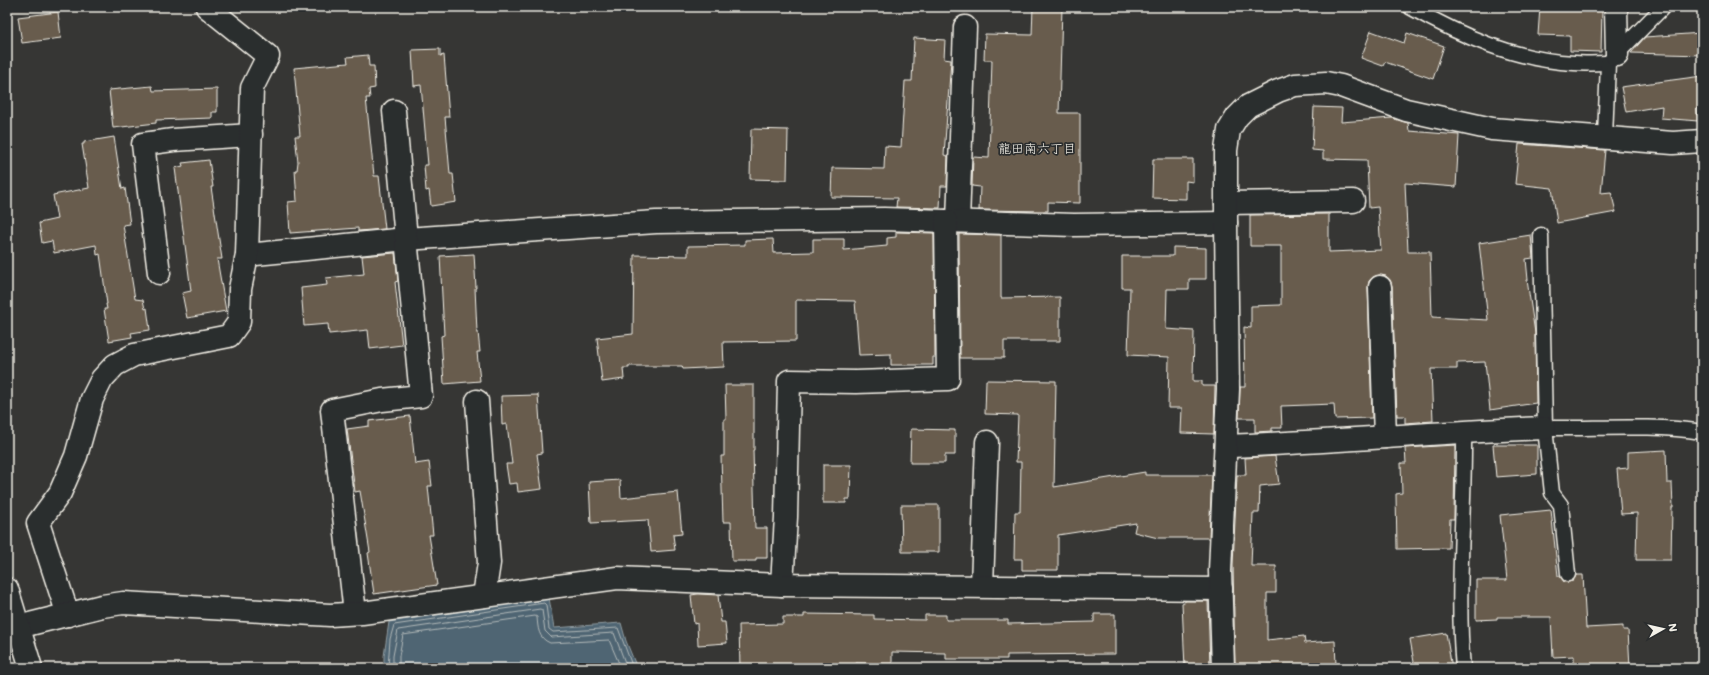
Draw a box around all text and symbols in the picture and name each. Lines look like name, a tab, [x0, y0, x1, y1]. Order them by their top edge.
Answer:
district label: 龍田南六丁目	[998, 139, 1076, 156]
north arrow	[1643, 609, 1683, 649]
text: N	[1665, 622, 1681, 633]

